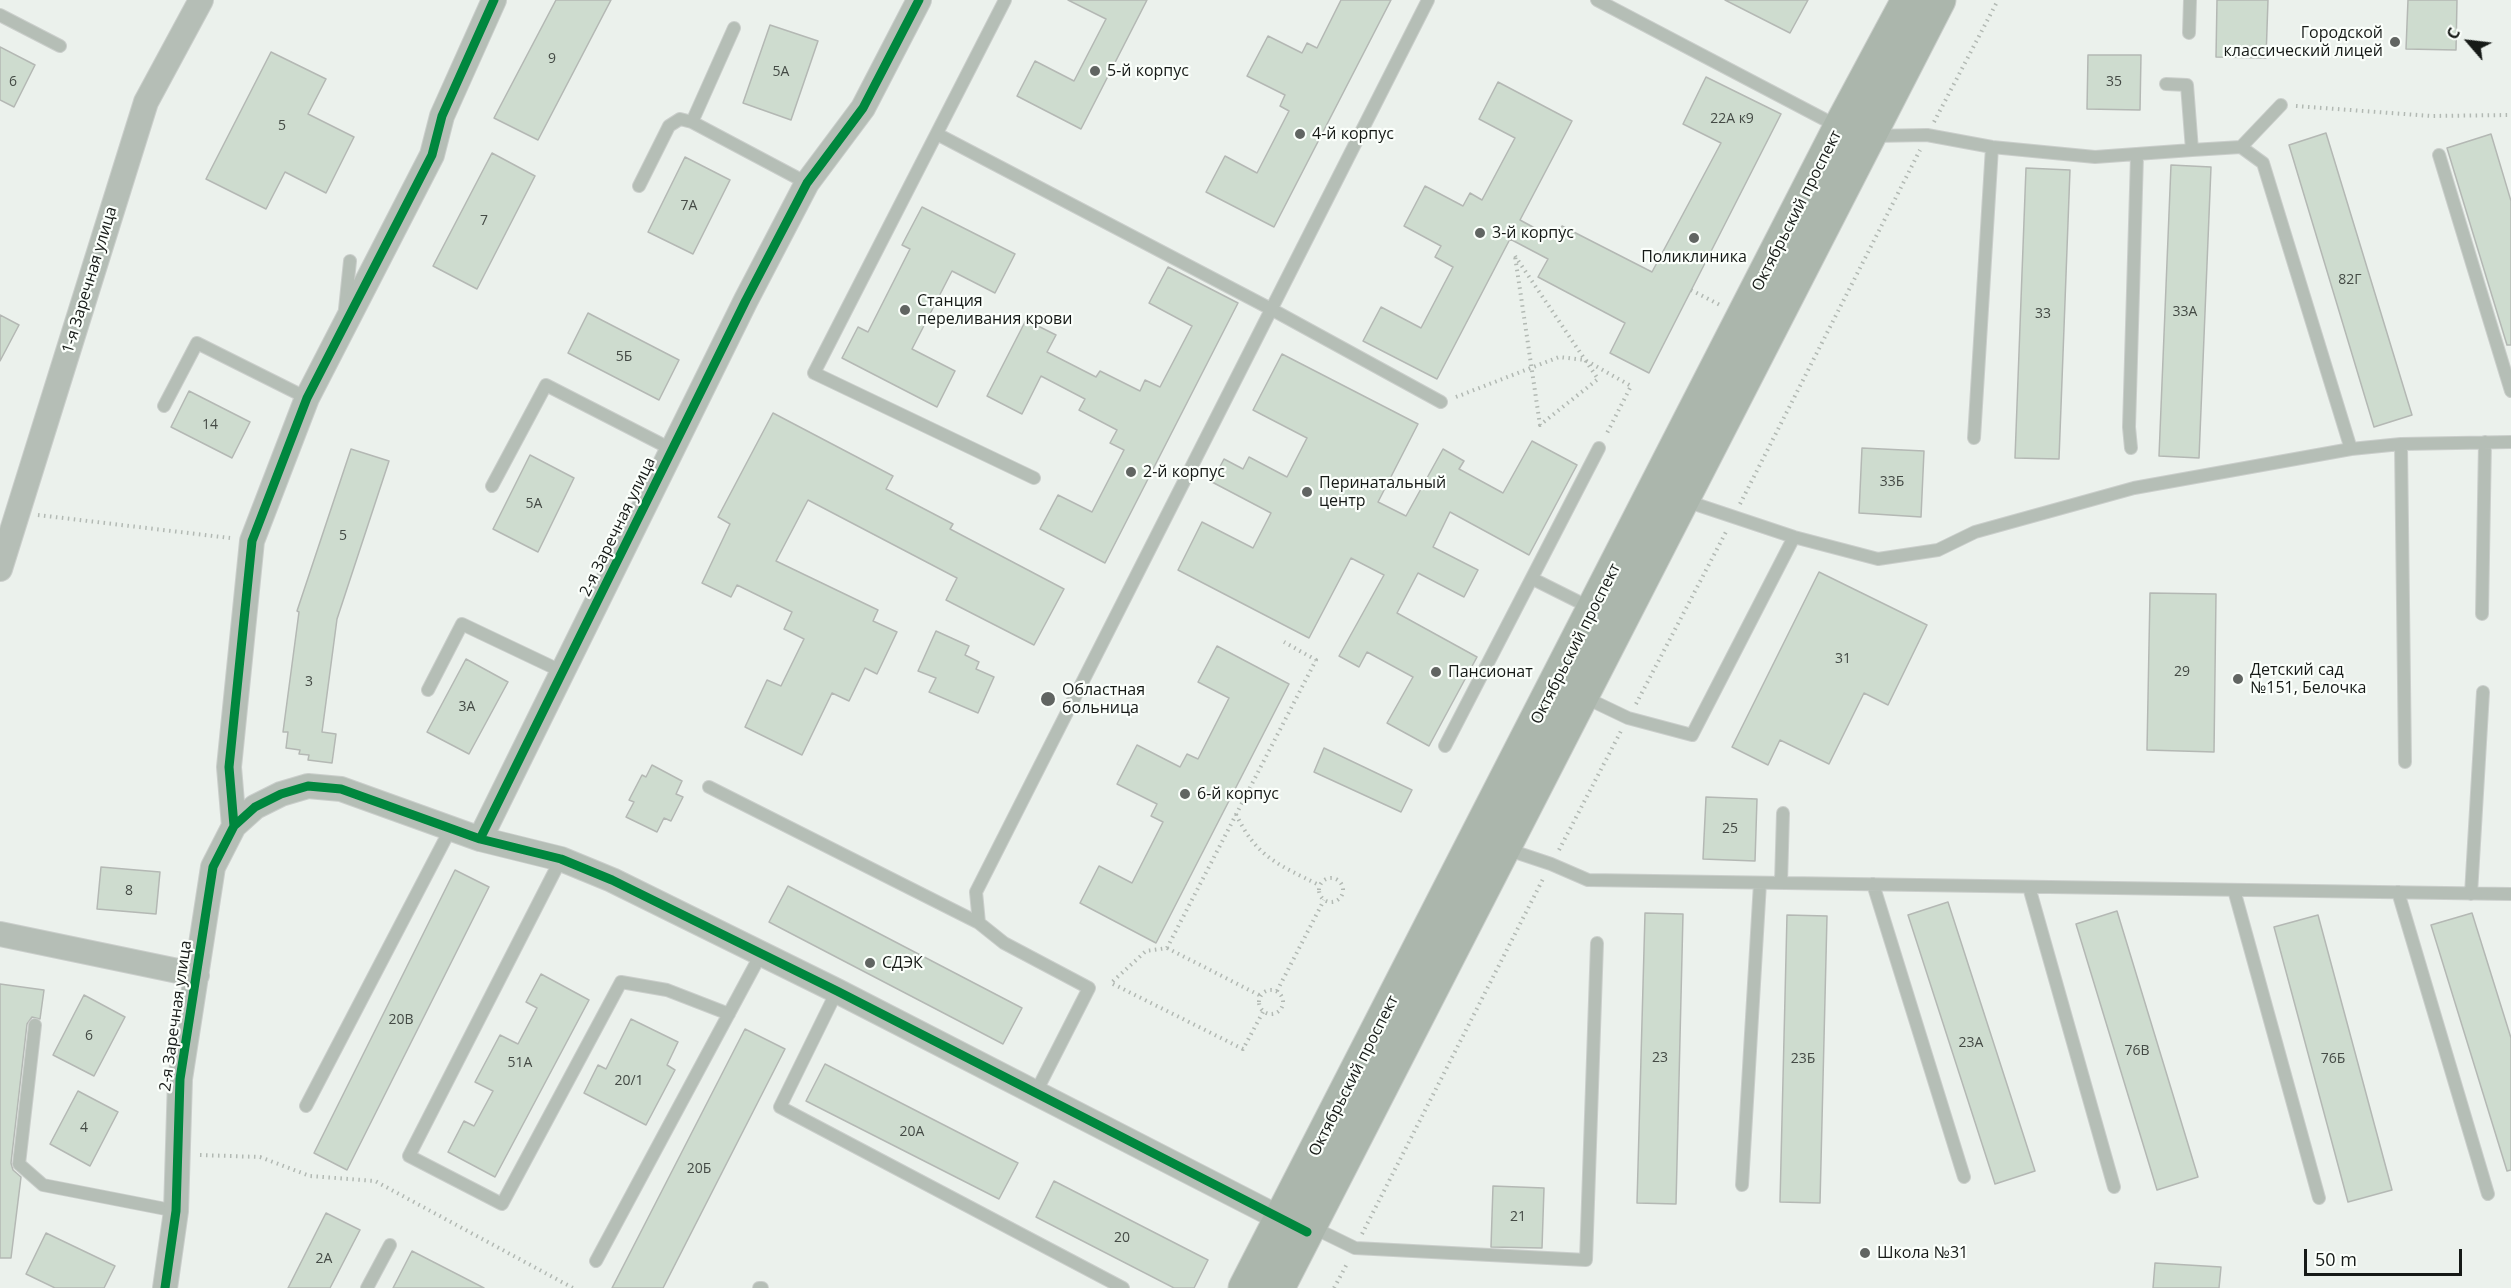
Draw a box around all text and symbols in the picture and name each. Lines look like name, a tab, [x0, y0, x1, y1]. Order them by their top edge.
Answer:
north arrow	[2439, 12, 2499, 72]
place label: Городской классический лицей	[2224, 23, 2383, 61]
text: С	[2441, 24, 2465, 43]
marker: Городской классический лицей	[2388, 35, 2402, 49]
house number: 9	[548, 51, 556, 67]
place label: 5-й корпус	[1107, 61, 1189, 81]
house number: 5А	[773, 64, 789, 80]
marker: 5-й корпус	[1088, 64, 1102, 78]
house number: 6	[9, 74, 17, 90]
house number: 35	[2106, 74, 2122, 90]
house number: 22А к9	[1710, 111, 1754, 127]
house number: 5	[278, 118, 286, 134]
place label: 4-й корпус	[1312, 124, 1394, 144]
marker: 4-й корпус	[1293, 127, 1307, 141]
street label: Октябрьский проспект	[1748, 127, 1846, 295]
house number: 7А	[681, 198, 697, 214]
street label: 1-я Заречная улица	[59, 204, 121, 356]
house number: 7	[480, 213, 488, 229]
place label: 3-й корпус	[1492, 223, 1574, 243]
marker: 3-й корпус	[1473, 226, 1487, 240]
marker: Поликлиника	[1687, 231, 1701, 245]
place label: Поликлиника	[1641, 247, 1747, 267]
house number: 82Г	[2338, 272, 2362, 288]
place label: Станция переливания крови	[917, 291, 1072, 329]
marker: Станция переливания крови	[898, 303, 912, 317]
house number: 33А	[2173, 304, 2197, 320]
house number: 33	[2035, 306, 2051, 322]
house number: 5Б	[616, 349, 632, 365]
house number: 14	[202, 417, 218, 433]
street label: 2-я Заречная улица	[576, 454, 660, 600]
place label: 2-й корпус	[1143, 462, 1225, 482]
marker: 2-й корпус	[1124, 465, 1138, 479]
place label: Перинатальный центр	[1319, 473, 1446, 511]
house number: 33Б	[1880, 474, 1904, 490]
marker: Перинатальный центр	[1300, 485, 1314, 499]
house number: 5А	[526, 496, 542, 512]
house number: 5	[339, 528, 347, 544]
street label: Октябрьский проспект	[1527, 560, 1625, 728]
house number: 31	[1835, 651, 1851, 667]
place label: Детский сад №151, Белочка	[2250, 660, 2366, 698]
place label: Пансионат	[1448, 662, 1533, 682]
house number: 29	[2174, 664, 2190, 680]
marker: Пансионат	[1429, 665, 1443, 679]
marker: Детский сад №151, Белочка	[2231, 672, 2245, 686]
house number: 3	[305, 674, 313, 690]
place label: Областная больница	[1062, 680, 1145, 718]
marker: Областная больница	[1039, 690, 1057, 708]
house number: 3А	[459, 699, 475, 715]
place label: 6-й корпус	[1197, 784, 1279, 804]
marker: 6-й корпус	[1178, 787, 1192, 801]
house number: 25	[1722, 821, 1738, 837]
house number: 8	[125, 883, 133, 899]
street label: 2-я Заречная улица	[156, 939, 196, 1093]
place label: СДЭК	[882, 953, 923, 973]
marker: СДЭК	[863, 956, 877, 970]
street label: Октябрьский проспект	[1305, 992, 1403, 1160]
house number: 20В	[388, 1012, 414, 1028]
house number: 6	[85, 1028, 93, 1044]
house number: 23А	[1959, 1035, 1983, 1051]
house number: 76В	[2124, 1043, 2150, 1059]
house number: 23	[1652, 1050, 1668, 1066]
house number: 23Б	[1791, 1051, 1815, 1067]
house number: 76Б	[2321, 1051, 2345, 1067]
house number: 51А	[508, 1055, 532, 1071]
house number: 20/1	[614, 1073, 644, 1089]
house number: 4	[80, 1120, 88, 1136]
house number: 20А	[900, 1124, 924, 1140]
house number: 20Б	[687, 1161, 711, 1177]
house number: 21	[1510, 1209, 1526, 1225]
house number: 20	[1114, 1230, 1130, 1246]
scale bar	[2307, 1237, 2464, 1275]
place label: Школа №31	[1877, 1243, 1968, 1263]
marker: Школа №31	[1858, 1246, 1872, 1260]
text: 50 m	[2315, 1247, 2357, 1271]
house number: 2А	[316, 1251, 332, 1267]

